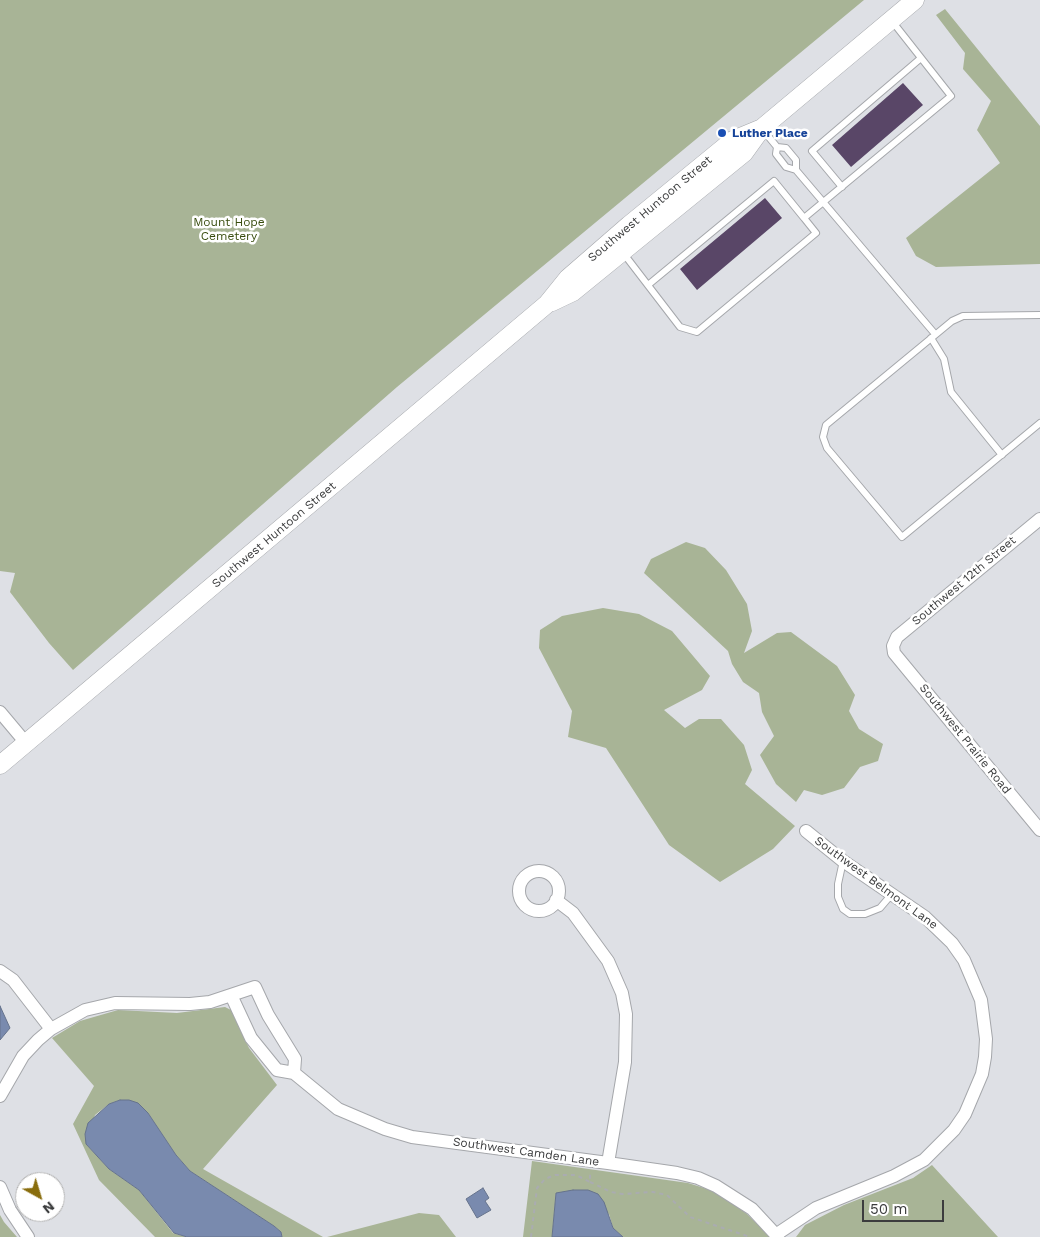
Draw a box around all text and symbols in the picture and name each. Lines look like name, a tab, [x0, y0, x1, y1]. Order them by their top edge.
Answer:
place label: Luther Place	[732, 126, 808, 140]
marker: Luther Place	[716, 127, 728, 139]
street label: Southwest Huntoon Street	[585, 153, 715, 265]
park label: Mount Hope Cemetery	[193, 215, 265, 243]
street label: Southwest Huntoon Street	[209, 479, 339, 591]
street label: Southwest 12th Street	[909, 533, 1019, 629]
street label: Southwest Prairie Road	[916, 681, 1014, 797]
street label: Southwest Belmont Lane	[812, 833, 940, 933]
street label: Southwest Camden Lane	[452, 1135, 600, 1169]
north arrow	[15, 1172, 65, 1222]
scale bar	[865, 1190, 948, 1222]
text: N	[40, 1198, 58, 1217]
text: 50 m	[870, 1200, 907, 1218]

